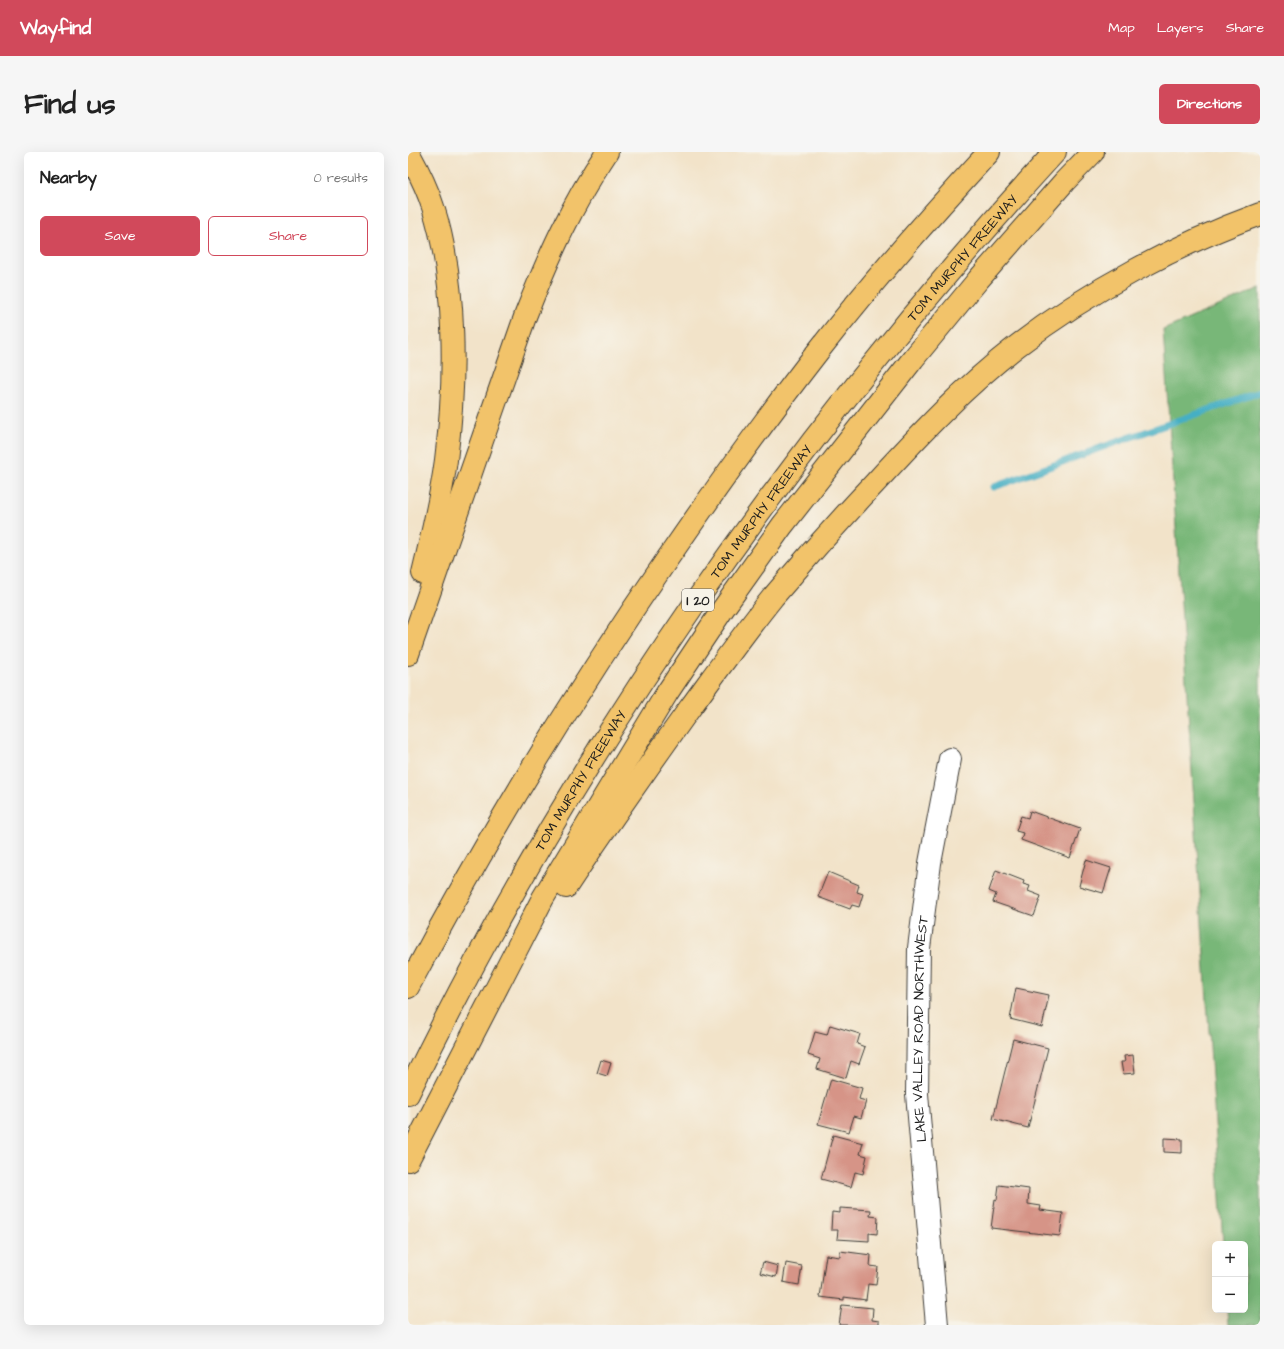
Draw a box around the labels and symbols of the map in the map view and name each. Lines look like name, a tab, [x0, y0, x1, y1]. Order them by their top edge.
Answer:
street label: TOM MURPHY FREEWAY	[903, 190, 1023, 326]
street label: TOM MURPHY FREEWAY	[706, 441, 818, 583]
road number: I 20	[682, 589, 714, 611]
street label: TOM MURPHY FREEWAY	[531, 706, 632, 855]
street label: LAKE VALLEY ROAD NORTHWEST	[908, 914, 934, 1143]

